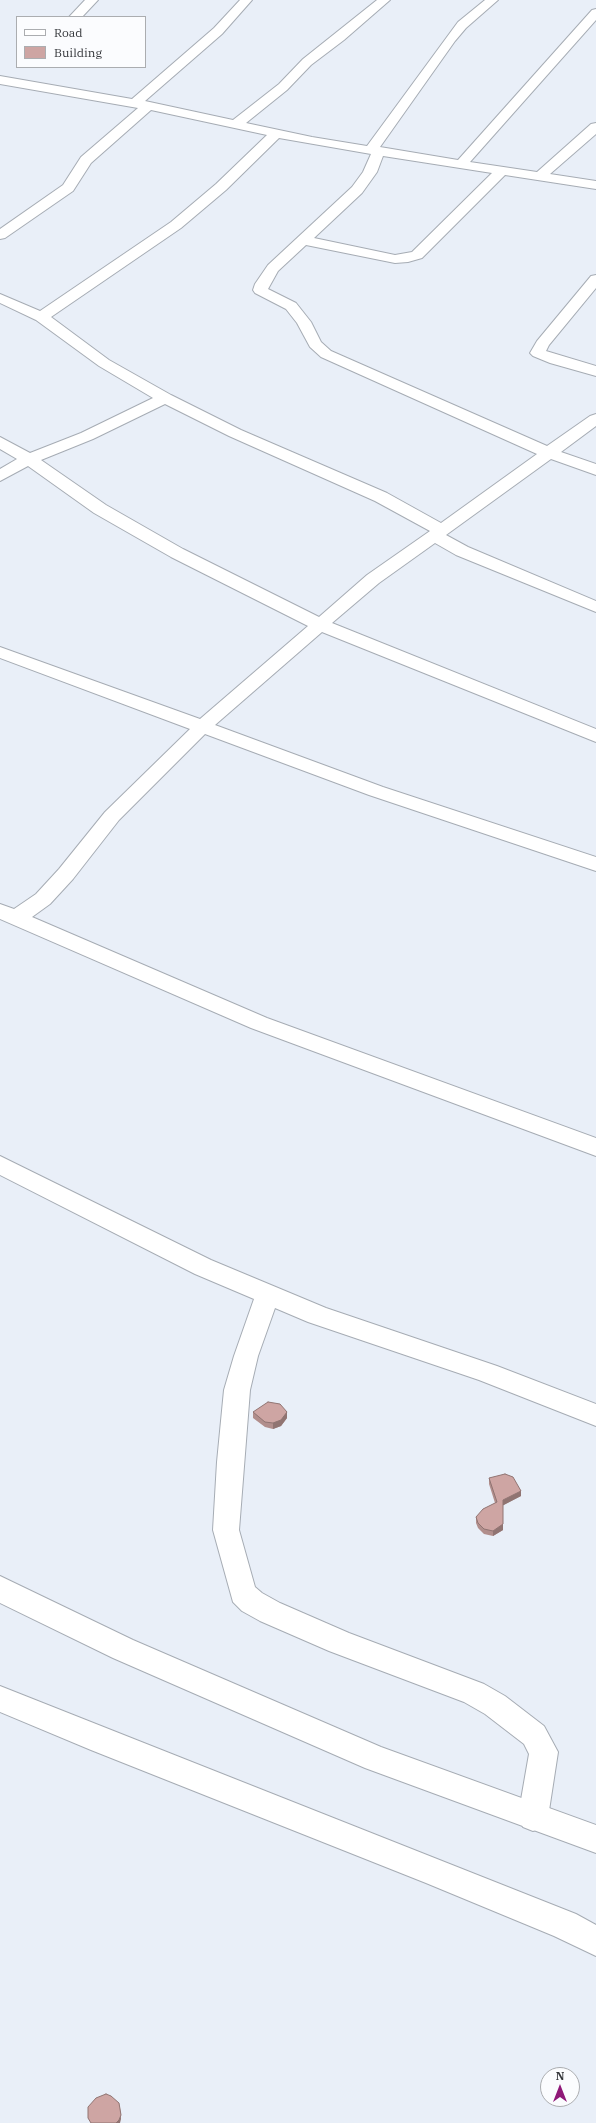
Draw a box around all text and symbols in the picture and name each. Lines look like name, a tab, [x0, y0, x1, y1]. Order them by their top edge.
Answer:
legend	[16, 16, 146, 68]
text: Road	[54, 25, 83, 40]
text: Building	[54, 45, 102, 60]
north arrow	[540, 2067, 580, 2107]
text: N	[556, 2069, 564, 2083]

